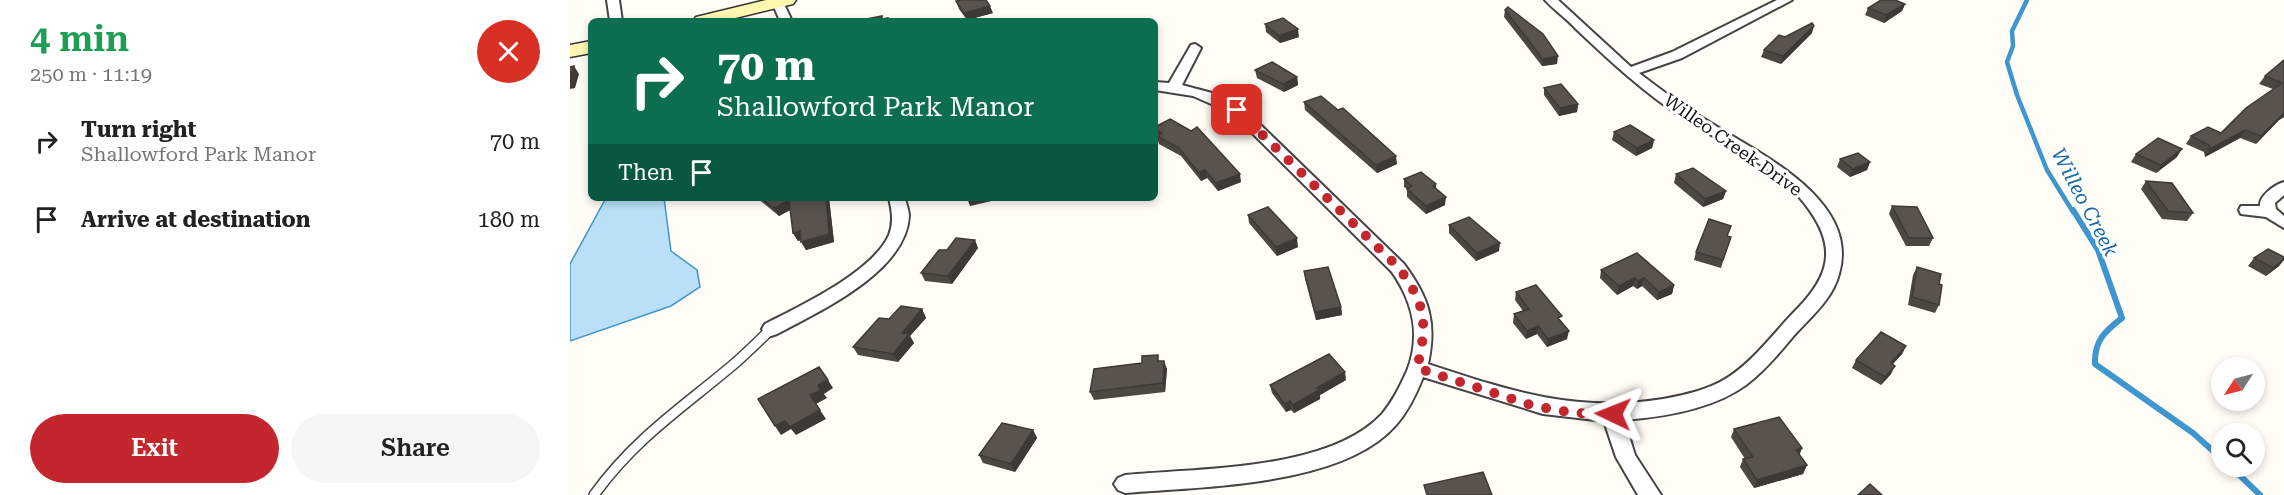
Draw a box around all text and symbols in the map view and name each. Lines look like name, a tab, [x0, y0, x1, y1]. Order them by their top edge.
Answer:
text: 4 min	[30, 18, 129, 60]
button: close	[477, 20, 540, 83]
text: 70 m	[717, 41, 815, 90]
icon: right	[618, 42, 696, 120]
text: 250 m · 11:19	[30, 62, 152, 86]
pin	[1211, 84, 1262, 135]
street label: Willeo Creek Drive	[1660, 89, 1806, 200]
text: Shallowford Park Manor	[717, 91, 1034, 123]
icon: arrive	[1220, 93, 1253, 126]
text: Turn right	[81, 117, 196, 142]
icon: right	[30, 125, 63, 158]
text: 70 m	[490, 129, 540, 154]
text: Shallowford Park Manor	[81, 142, 316, 166]
water label: Willeo Creek	[2047, 144, 2124, 260]
icon: arrive	[685, 156, 718, 189]
text: Then	[618, 160, 673, 185]
icon: arrive	[30, 203, 63, 236]
text: Arrive at destination	[81, 207, 310, 232]
text: 180 m	[477, 207, 540, 232]
north arrow	[2211, 357, 2265, 411]
map controls	[2211, 357, 2265, 477]
position arrow	[1581, 382, 1645, 446]
button: Exit	[30, 414, 279, 483]
button: Share	[291, 414, 540, 483]
button: search	[2211, 423, 2265, 477]

